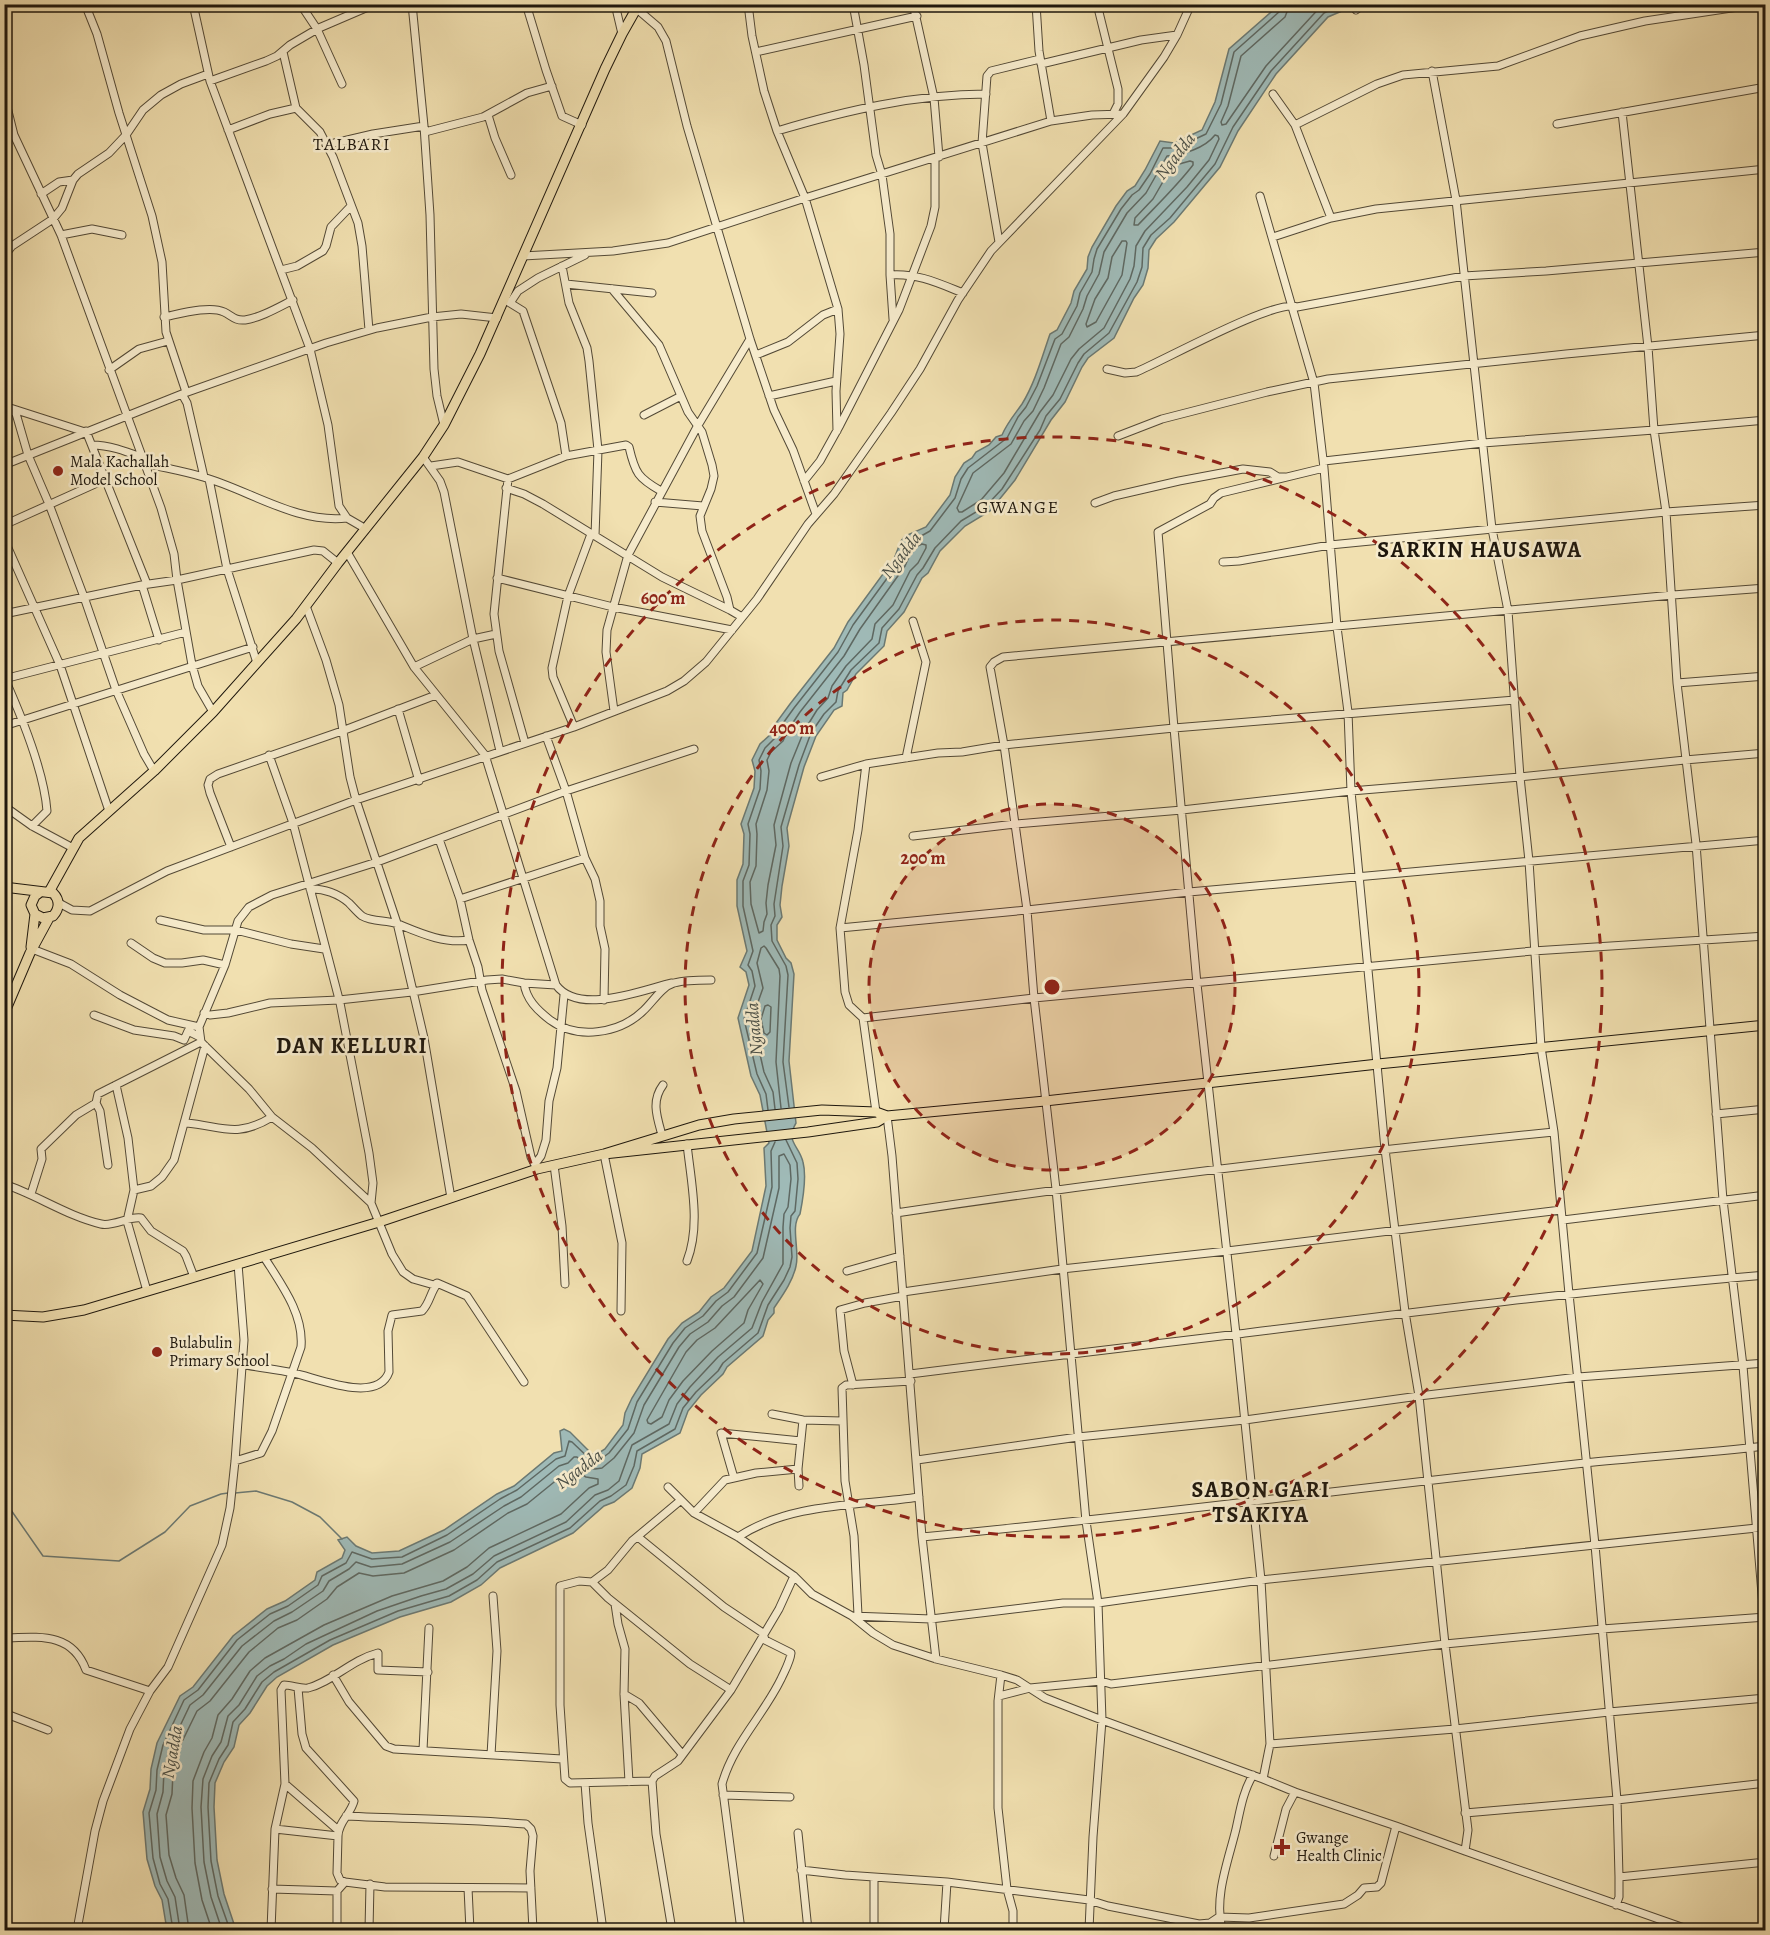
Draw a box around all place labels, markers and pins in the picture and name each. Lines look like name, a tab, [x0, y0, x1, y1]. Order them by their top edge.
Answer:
place label: Mala Kachallah Model School	[70, 451, 170, 491]
marker: Mala Kachallah Model School	[51, 464, 65, 478]
centre of rings	[1042, 977, 1062, 997]
place label: Bulabulin Primary School	[169, 1332, 269, 1372]
marker: Bulabulin Primary School	[150, 1345, 164, 1359]
place label: Gwange Health Clinic	[1296, 1827, 1382, 1867]
marker: Gwange Health Clinic	[1273, 1838, 1291, 1856]

